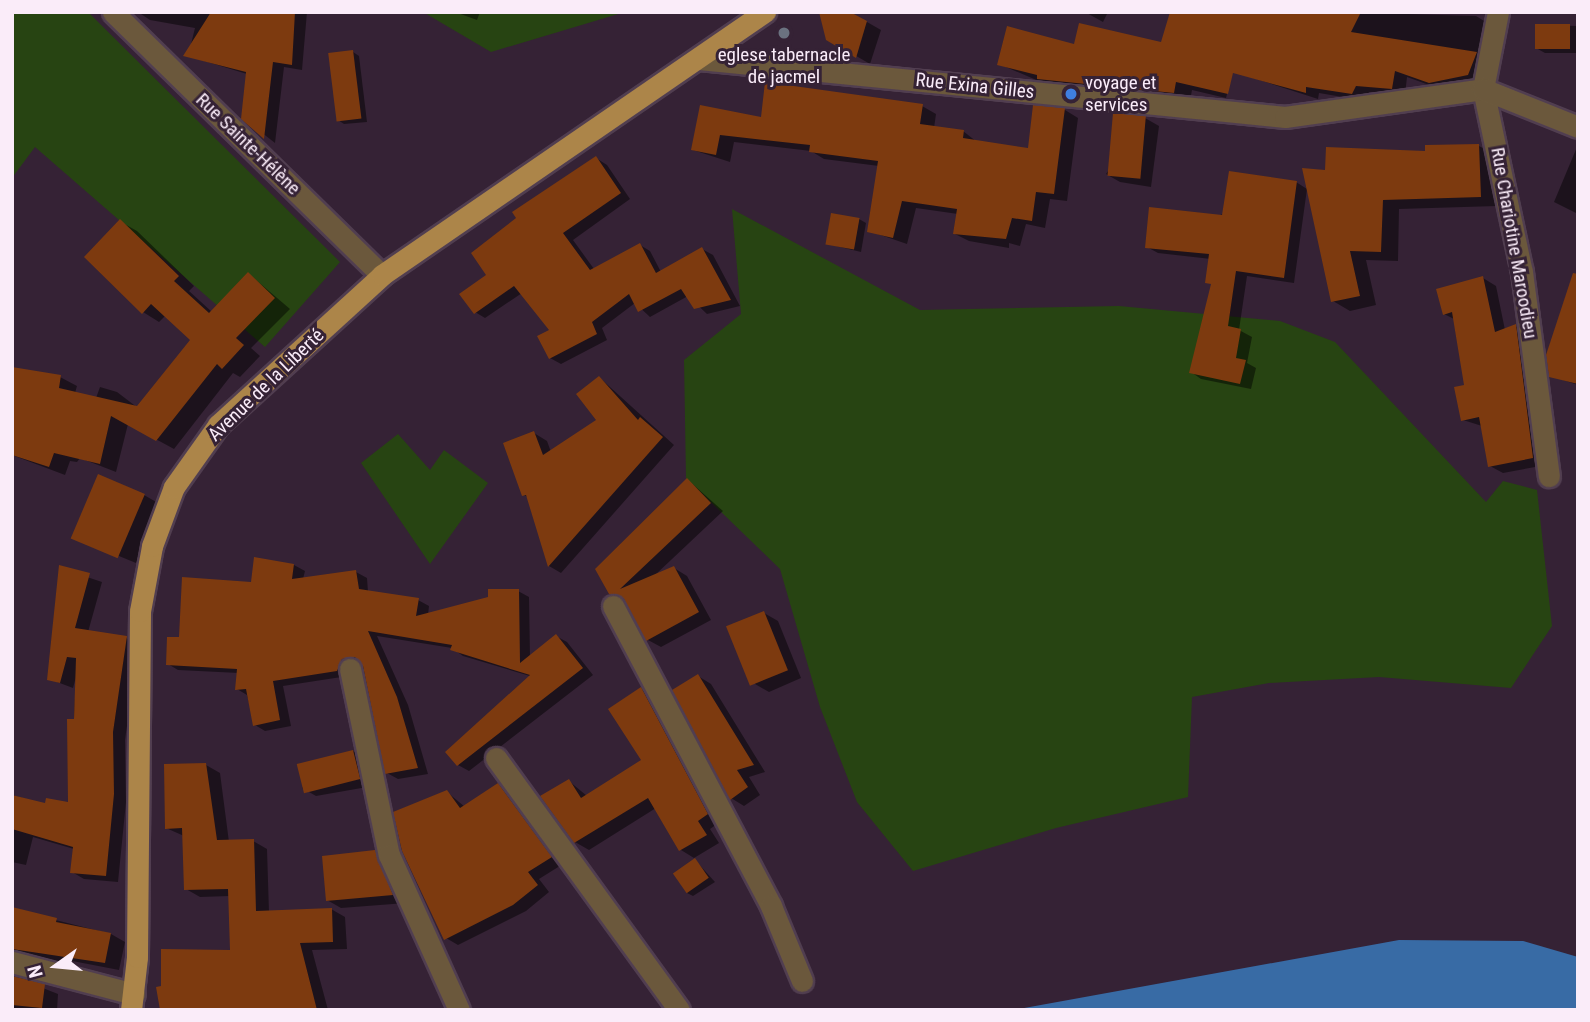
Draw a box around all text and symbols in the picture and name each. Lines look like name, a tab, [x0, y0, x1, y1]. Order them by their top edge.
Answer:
marker: eglese tabernacle de jacmel	[776, 25, 792, 41]
place label: eglese tabernacle de jacmel	[718, 44, 850, 88]
street label: Rue Exina Gilles	[915, 68, 1035, 104]
place label: voyage et services	[1085, 72, 1156, 116]
marker: voyage et services	[1063, 86, 1079, 102]
street label: Rue Sainte-Hélène	[191, 88, 305, 200]
street label: Rue Chariotine Maroodieu	[1486, 146, 1542, 340]
street label: Avenue de la Liberté	[203, 324, 329, 446]
north arrow	[21, 931, 91, 1001]
text: N	[23, 963, 48, 980]

